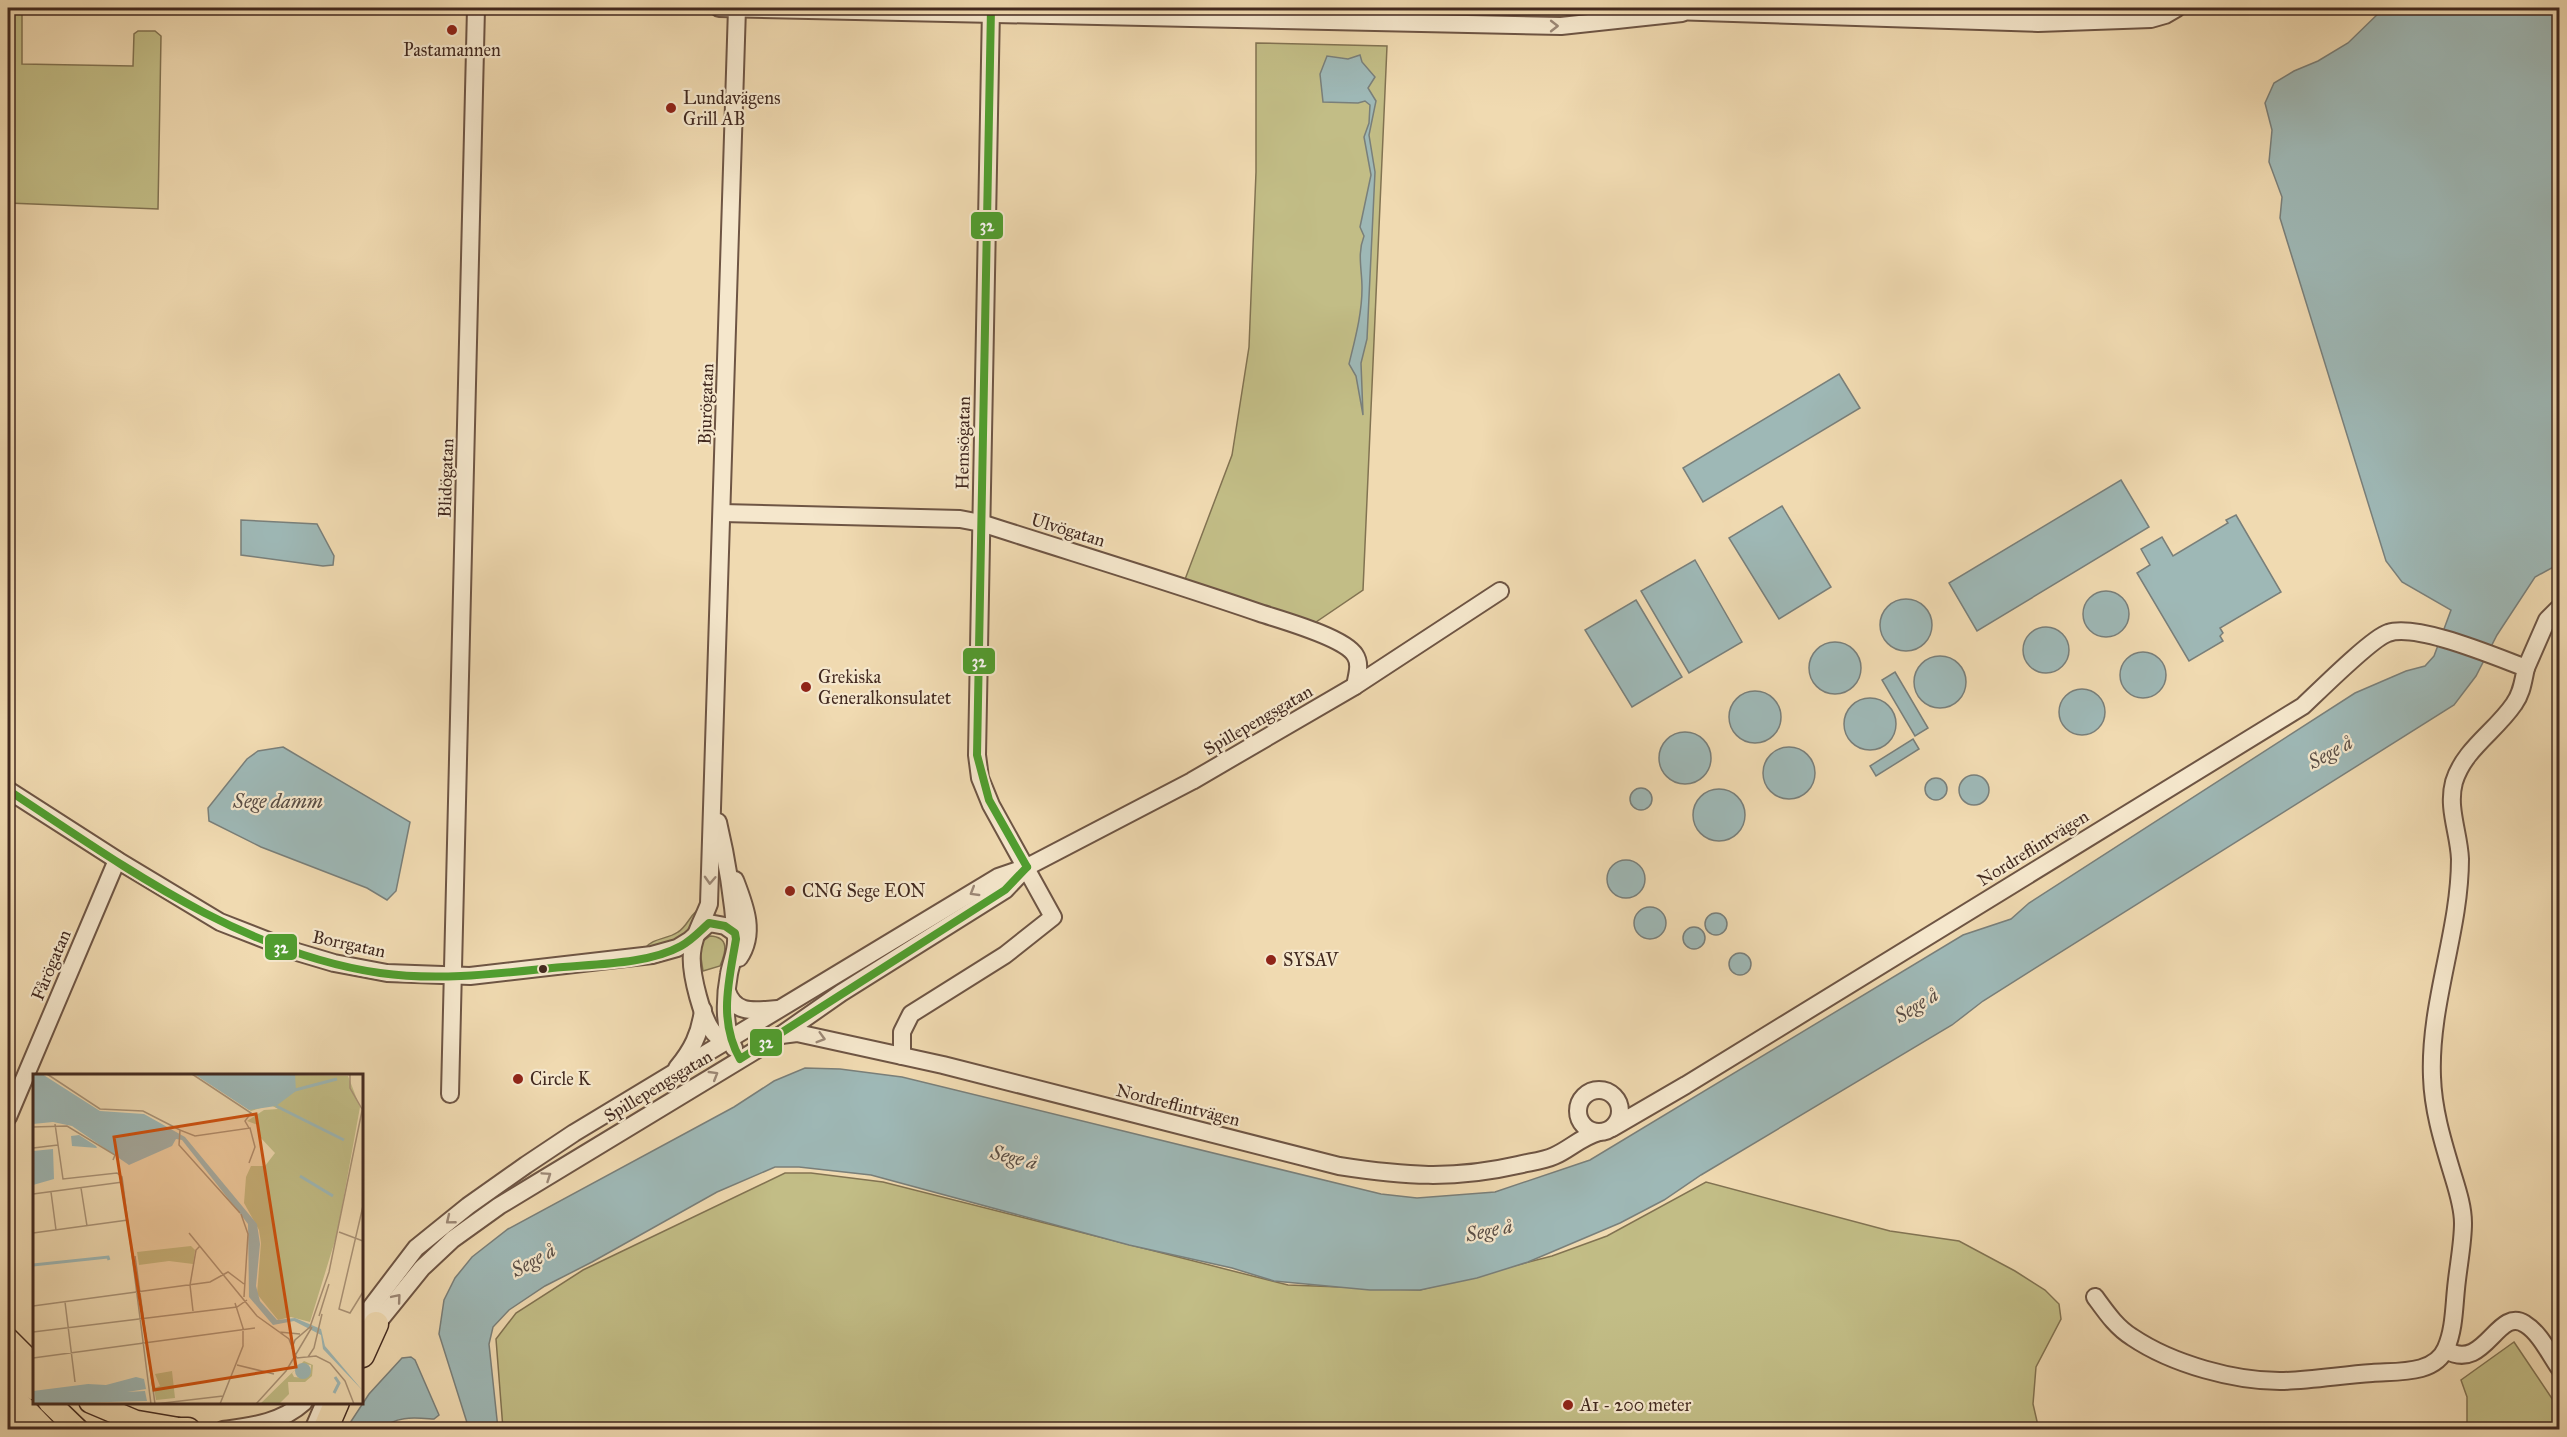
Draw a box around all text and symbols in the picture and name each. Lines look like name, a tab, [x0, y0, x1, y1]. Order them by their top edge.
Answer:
one-way arrow	[1549, 20, 1558, 32]
marker: Pastamannen	[445, 23, 459, 37]
place label: Pastamannen	[403, 39, 501, 61]
place label: Lundavägens Grill AB	[683, 87, 781, 130]
marker: Lundavägens Grill AB	[664, 101, 678, 115]
line badge: 32	[970, 211, 1004, 240]
text: 32	[980, 216, 995, 236]
street label: Bjurögatan	[694, 363, 719, 445]
street label: Hemsögatan	[951, 396, 976, 490]
street label: Blidögatan	[434, 438, 459, 518]
street label: Ulvögatan	[1028, 508, 1108, 553]
line badge: 32	[962, 647, 996, 675]
text: 32	[972, 652, 987, 672]
place label: Grekiska Generalkonsulatet	[818, 666, 952, 709]
marker: Grekiska Generalkonsulatet	[799, 680, 813, 694]
street label: Spillepengsgatan	[1199, 680, 1317, 761]
water label: Sege å	[2303, 730, 2357, 774]
water label: Sege damm	[232, 789, 323, 813]
street label: Nordreflintvägen	[1973, 805, 2093, 892]
one-way arrow	[704, 876, 717, 885]
place label: CNG Sege EON	[802, 880, 926, 903]
marker: CNG Sege EON	[783, 884, 797, 898]
one-way arrow	[970, 884, 980, 896]
street label: Fårögatan	[26, 926, 77, 1004]
street label: Borrgatan	[310, 926, 388, 964]
line badge: 32	[264, 933, 298, 961]
text: 32	[274, 938, 289, 958]
place label: SYSAV	[1283, 949, 1340, 971]
marker: SYSAV	[1264, 953, 1278, 967]
unlabelled marker	[537, 963, 549, 975]
water label: Sege å	[1889, 982, 1943, 1028]
line badge: 32	[749, 1028, 783, 1057]
one-way arrow	[815, 1031, 826, 1043]
text: 32	[759, 1033, 774, 1053]
street label: Spillepengsgatan	[600, 1045, 717, 1128]
place label: Circle K	[530, 1068, 592, 1090]
one-way arrow	[708, 1070, 718, 1082]
marker: Circle K	[511, 1072, 525, 1086]
inset map	[33, 1074, 363, 1404]
street label: Nordreflintvägen	[1114, 1079, 1242, 1132]
water label: Sege å	[987, 1139, 1040, 1174]
one-way arrow	[541, 1172, 552, 1183]
one-way arrow	[446, 1213, 457, 1224]
water label: Sege å	[1462, 1213, 1515, 1247]
water label: Sege å	[506, 1238, 560, 1283]
one-way arrow	[390, 1294, 401, 1305]
place label: A1 - 200 meter	[1579, 1394, 1692, 1416]
marker: A1 - 200 meter	[1561, 1398, 1575, 1412]

